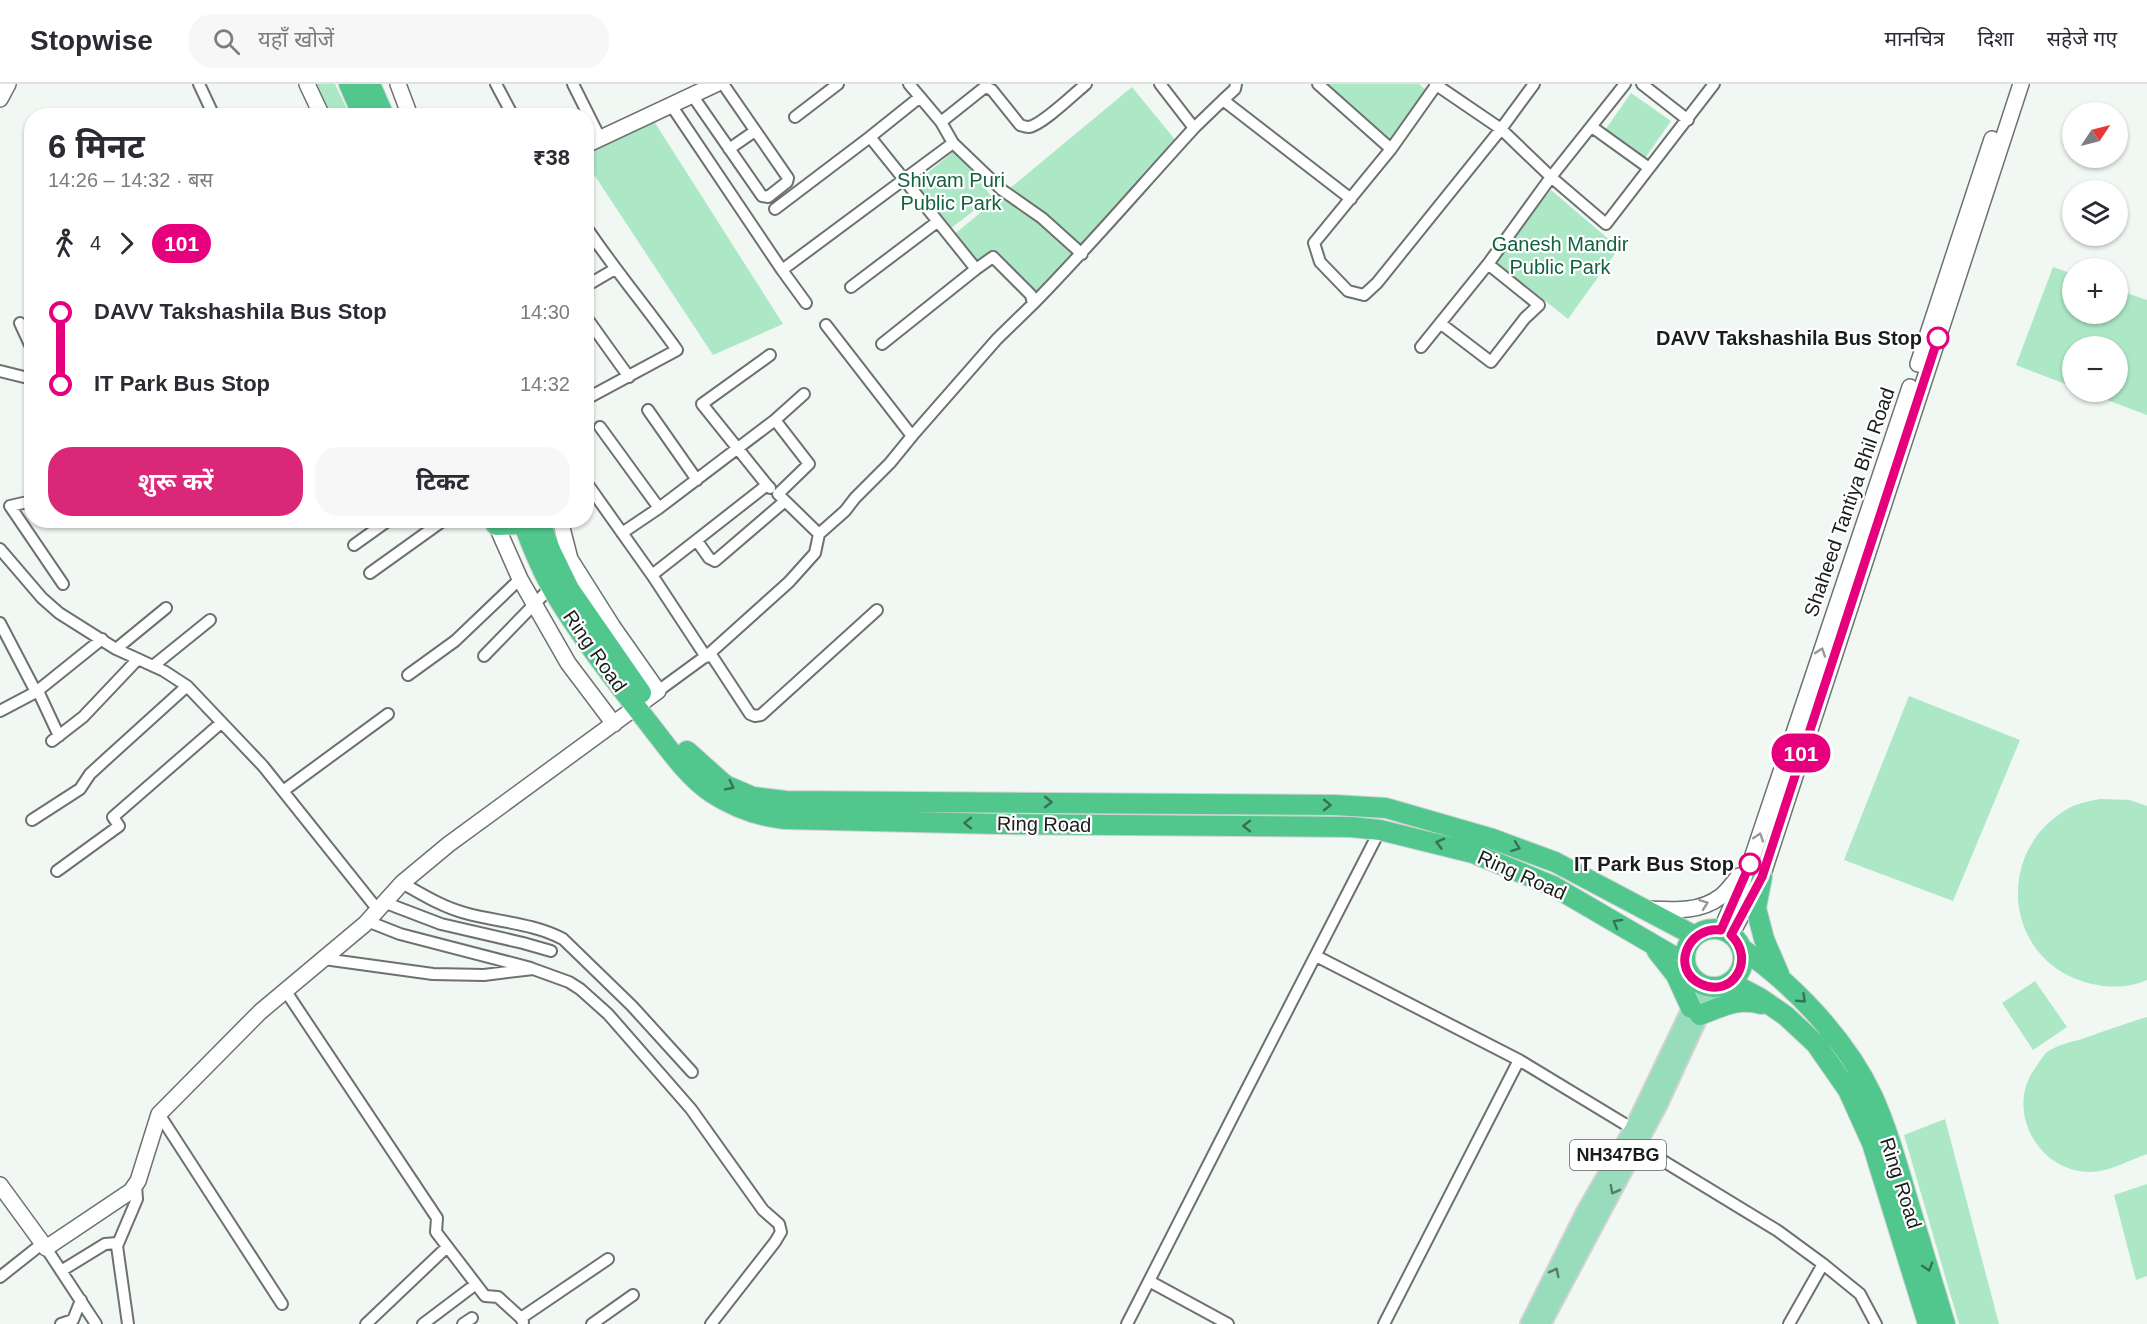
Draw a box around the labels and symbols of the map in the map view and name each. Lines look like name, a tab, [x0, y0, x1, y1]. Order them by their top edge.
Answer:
north arrow	[2062, 102, 2128, 168]
park label: Shivam Puri Public Park	[897, 169, 1005, 214]
park label: Ganesh Mandir Public Park	[1492, 233, 1629, 278]
place label: DAVV Takshashila Bus Stop	[1656, 327, 1922, 349]
marker: DAVV Takshashila Bus Stop	[1927, 327, 1949, 349]
street label: Shaheed Tantiya Bhil Road	[1799, 385, 1899, 619]
street label: Ring Road	[559, 606, 631, 696]
one-way arrow	[1813, 647, 1826, 658]
line badge: 101	[1766, 734, 1836, 772]
one-way arrow	[723, 779, 734, 791]
one-way arrow	[1043, 796, 1052, 808]
one-way arrow	[1322, 799, 1331, 811]
street label: Ring Road	[997, 812, 1091, 836]
one-way arrow	[963, 817, 972, 830]
one-way arrow	[1242, 820, 1251, 832]
one-way arrow	[1751, 832, 1764, 843]
one-way arrow	[1435, 838, 1445, 851]
one-way arrow	[1510, 840, 1521, 853]
street label: Ring Road	[1474, 846, 1570, 904]
place label: IT Park Bus Stop	[1574, 853, 1734, 875]
marker: IT Park Bus Stop	[1739, 853, 1761, 875]
one-way arrow	[1698, 899, 1709, 912]
one-way arrow	[1613, 919, 1623, 930]
one-way arrow	[1795, 992, 1805, 1003]
street label: Ring Road	[1876, 1135, 1926, 1231]
road number: NH347BG	[1570, 1140, 1666, 1170]
one-way arrow	[1610, 1183, 1621, 1194]
one-way arrow	[1921, 1261, 1933, 1272]
one-way arrow	[1548, 1267, 1559, 1278]

